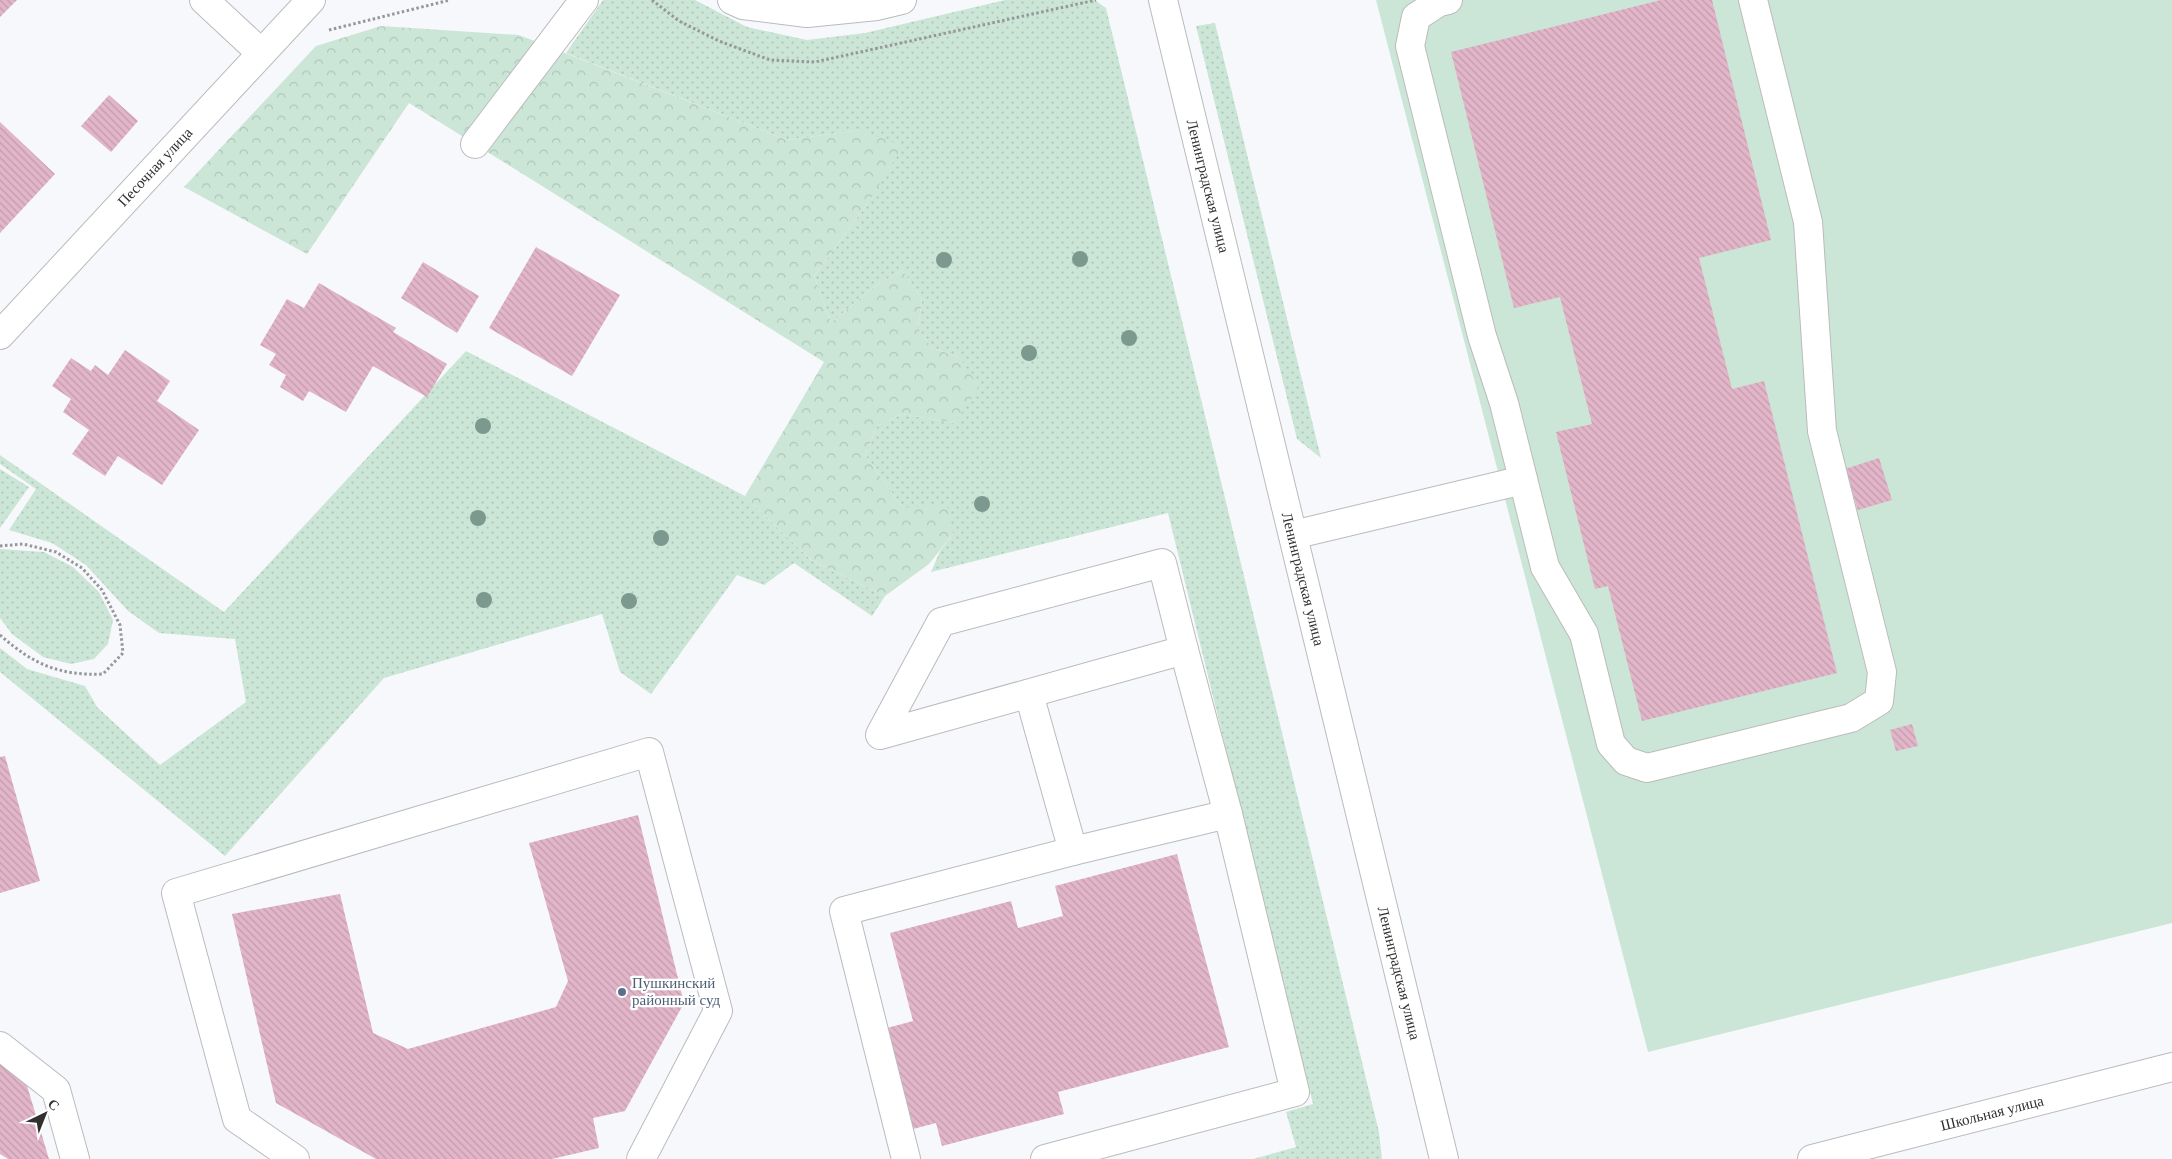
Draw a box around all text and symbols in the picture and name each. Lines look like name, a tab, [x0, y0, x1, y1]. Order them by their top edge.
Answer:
street label: Ленинградская улица	[1184, 118, 1232, 255]
street label: Песочная улица	[115, 124, 196, 210]
street label: Ленинградская улица	[1279, 511, 1327, 648]
street label: Ленинградская улица	[1375, 905, 1423, 1042]
place label: Пушкинский районный суд	[632, 975, 721, 1008]
marker: Пушкинский районный суд	[616, 986, 628, 998]
north arrow	[20, 1089, 70, 1139]
street label: Школьная улица	[1939, 1092, 2046, 1134]
text: С	[45, 1096, 62, 1114]

